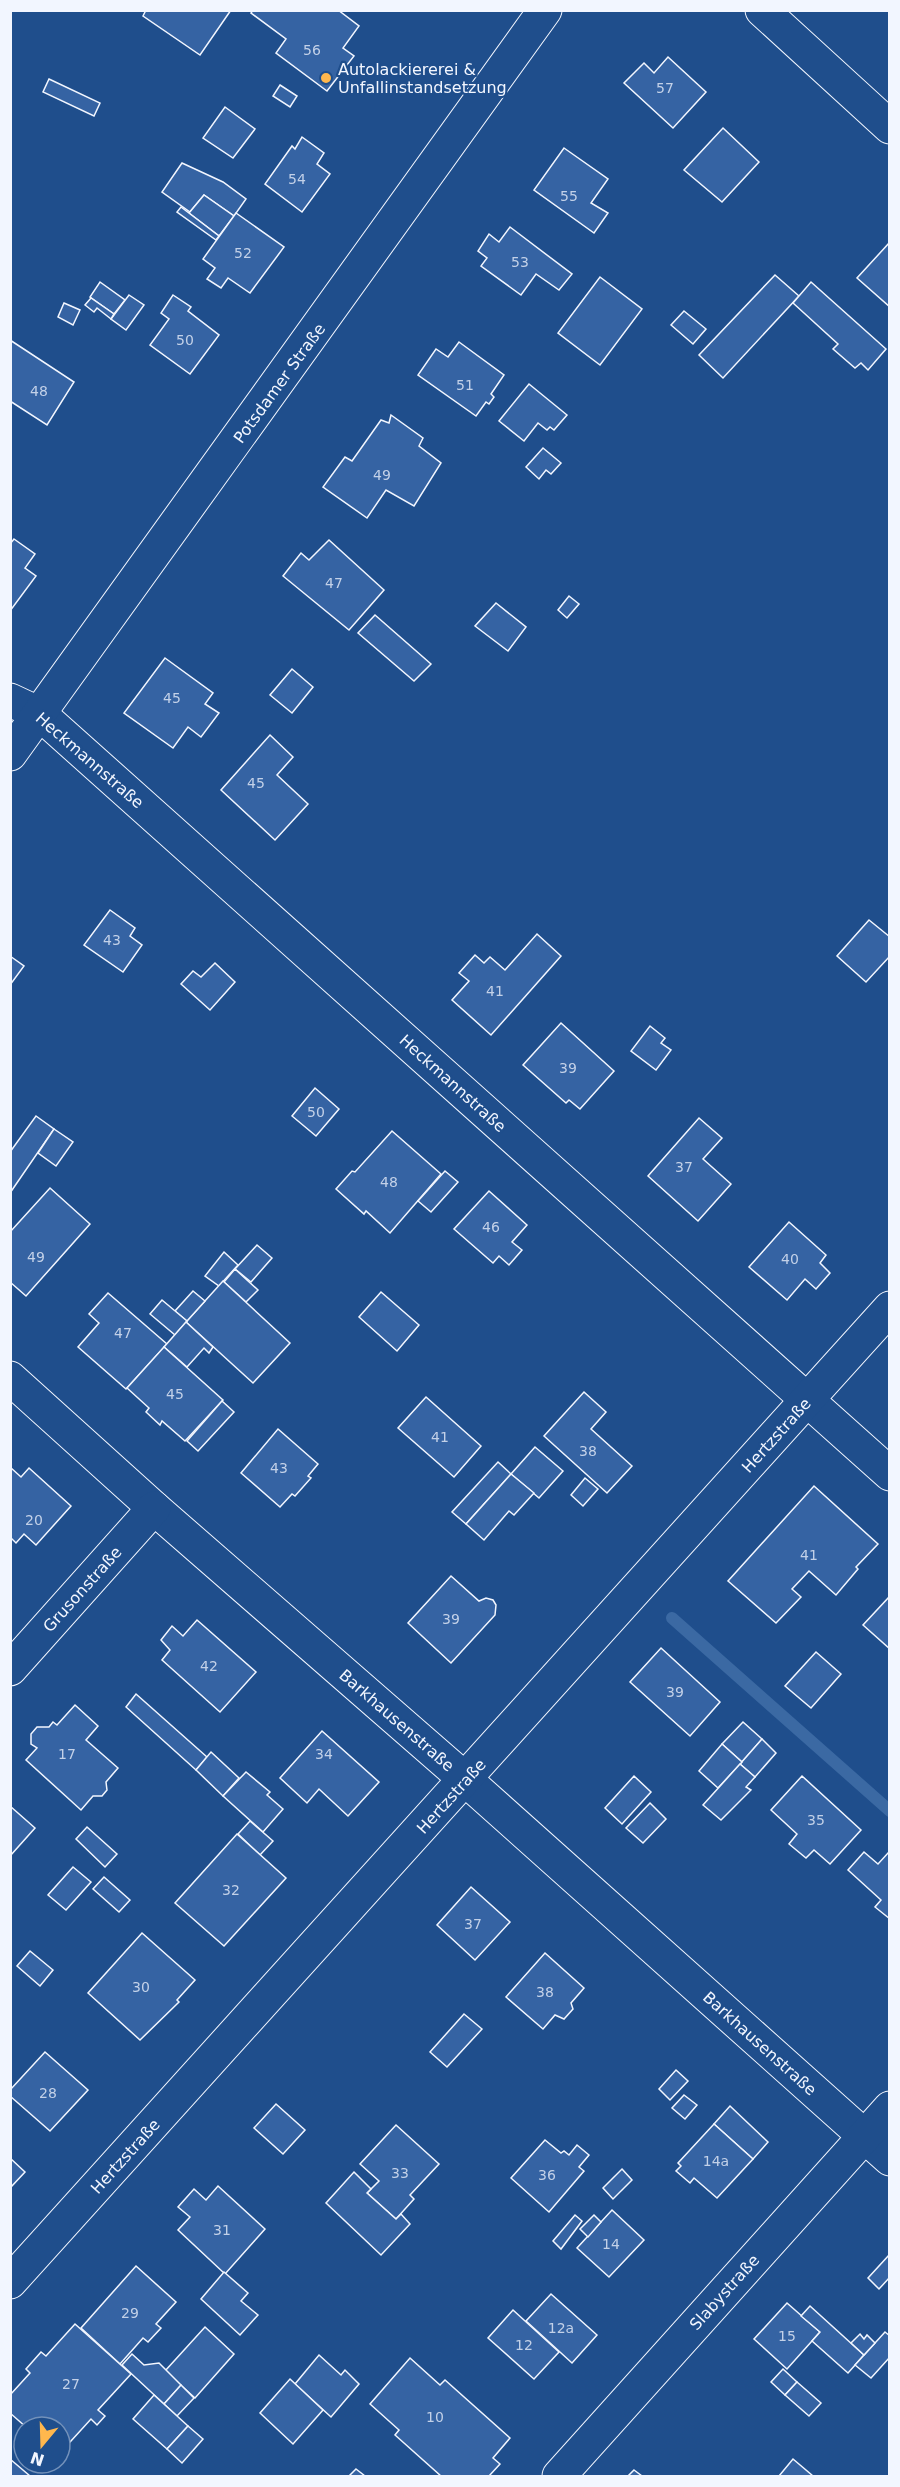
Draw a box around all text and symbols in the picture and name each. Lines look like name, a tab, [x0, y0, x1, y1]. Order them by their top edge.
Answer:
house number: 56	[303, 42, 321, 58]
place label: Autolackiererei & Unfallinstandsetzung	[338, 60, 507, 97]
marker: Autolackiererei & Unfallinstandsetzung	[319, 71, 333, 85]
house number: 57	[656, 80, 674, 96]
house number: 54	[288, 171, 306, 187]
house number: 55	[560, 188, 578, 204]
house number: 52	[234, 245, 252, 261]
house number: 53	[511, 254, 529, 270]
street label: Potsdamer Straße	[230, 320, 329, 447]
house number: 50	[176, 332, 194, 348]
house number: 51	[456, 377, 474, 393]
house number: 48	[30, 383, 48, 399]
house number: 49	[373, 467, 391, 483]
house number: 47	[325, 575, 343, 591]
house number: 45	[163, 690, 181, 706]
street label: Heckmannstraße	[32, 708, 147, 812]
house number: 45	[247, 775, 265, 791]
house number: 43	[103, 932, 121, 948]
house number: 41	[486, 983, 504, 999]
street label: Heckmannstraße	[396, 1031, 510, 1136]
house number: 39	[559, 1060, 577, 1076]
house number: 50	[307, 1104, 325, 1120]
house number: 37	[675, 1159, 693, 1175]
house number: 48	[380, 1174, 398, 1190]
house number: 46	[482, 1219, 500, 1235]
house number: 49	[27, 1249, 45, 1265]
house number: 40	[781, 1251, 799, 1267]
house number: 47	[114, 1325, 132, 1341]
house number: 45	[166, 1386, 184, 1402]
street label: Hertzstraße	[738, 1394, 815, 1477]
house number: 41	[431, 1429, 449, 1445]
house number: 38	[579, 1443, 597, 1459]
house number: 43	[270, 1460, 288, 1476]
house number: 20	[25, 1512, 43, 1528]
street label: Grusonstraße	[39, 1543, 126, 1636]
house number: 41	[800, 1547, 818, 1563]
house number: 39	[442, 1611, 460, 1627]
house number: 42	[200, 1658, 218, 1674]
street label: Barkhausenstraße	[335, 1665, 458, 1775]
house number: 39	[666, 1684, 684, 1700]
house number: 17	[58, 1746, 76, 1762]
house number: 34	[315, 1746, 333, 1762]
street label: Hertzstraße	[413, 1755, 490, 1838]
house number: 35	[807, 1812, 825, 1828]
house number: 32	[222, 1882, 240, 1898]
house number: 37	[464, 1916, 482, 1932]
house number: 30	[132, 1979, 150, 1995]
house number: 38	[536, 1984, 554, 2000]
street label: Barkhausenstraße	[699, 1987, 820, 2099]
house number: 28	[39, 2085, 57, 2101]
street label: Hertzstraße	[87, 2115, 164, 2198]
house number: 14a	[703, 2153, 729, 2169]
house number: 33	[391, 2165, 409, 2181]
house number: 36	[538, 2167, 556, 2183]
house number: 31	[213, 2222, 231, 2238]
house number: 14	[602, 2236, 620, 2252]
street label: Slabystraße	[686, 2251, 763, 2334]
house number: 29	[121, 2305, 139, 2321]
house number: 12a	[548, 2320, 574, 2336]
house number: 15	[778, 2328, 796, 2344]
house number: 12	[515, 2337, 533, 2353]
house number: 27	[62, 2376, 80, 2392]
house number: 10	[426, 2409, 444, 2425]
north arrow	[12, 2415, 72, 2475]
text: N	[28, 2448, 47, 2470]

